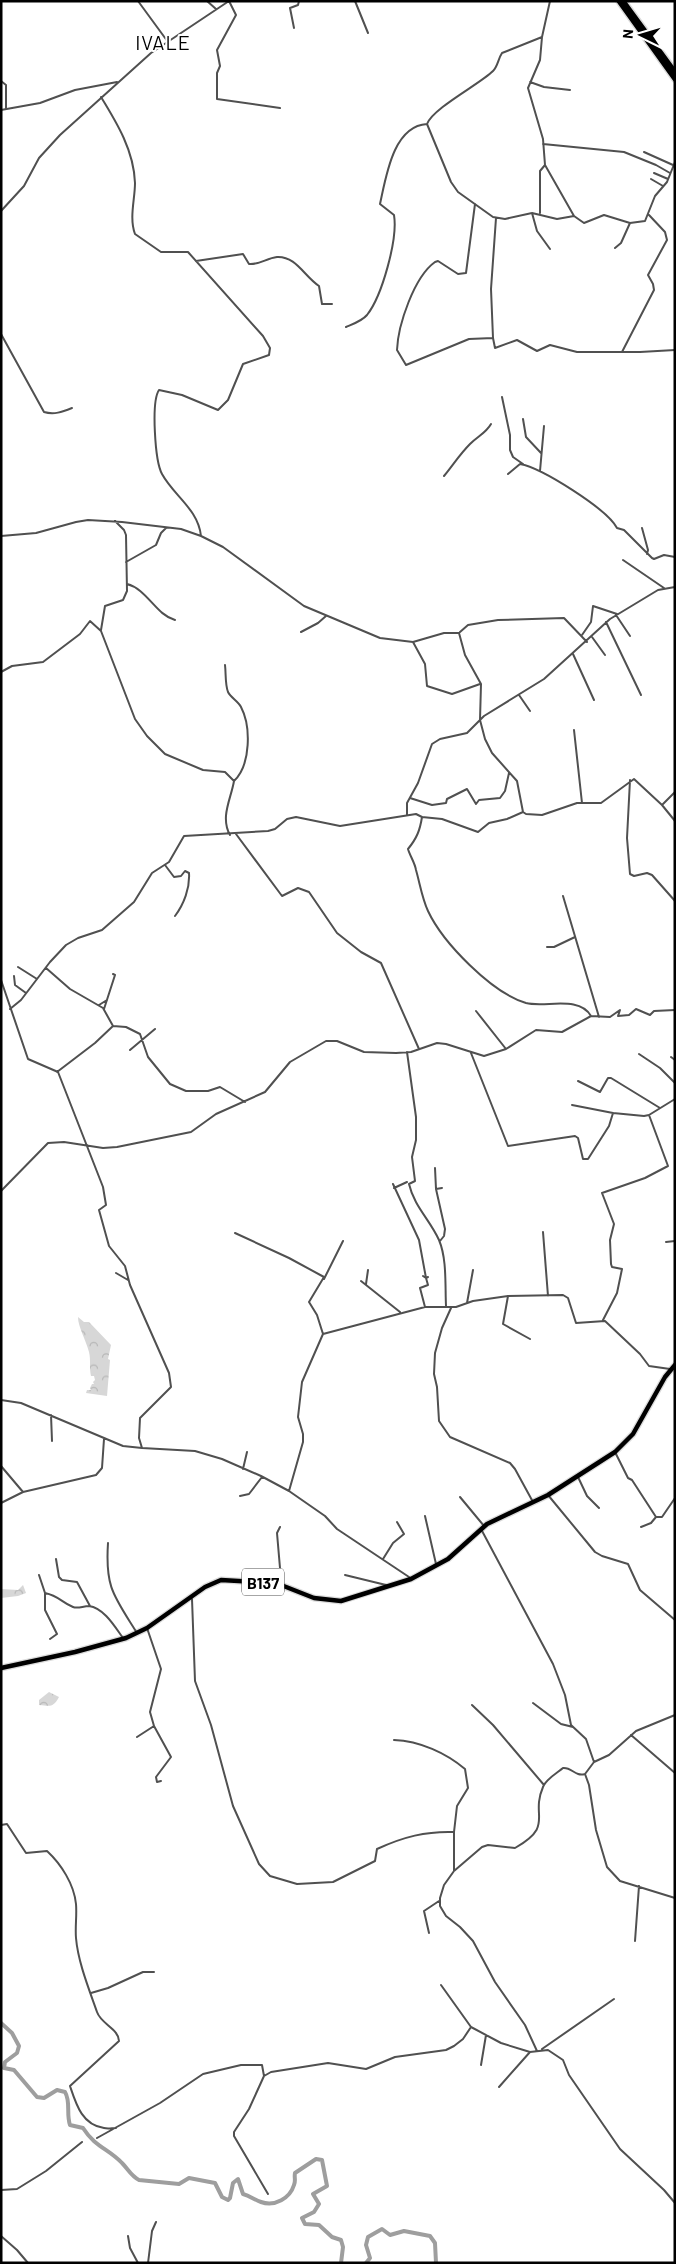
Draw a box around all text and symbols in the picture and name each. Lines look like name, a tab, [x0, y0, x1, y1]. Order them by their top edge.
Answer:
north arrow	[616, 10, 666, 60]
text: N	[619, 28, 636, 39]
district label: IVALE	[135, 30, 191, 54]
road number: B137	[242, 1568, 284, 1595]

